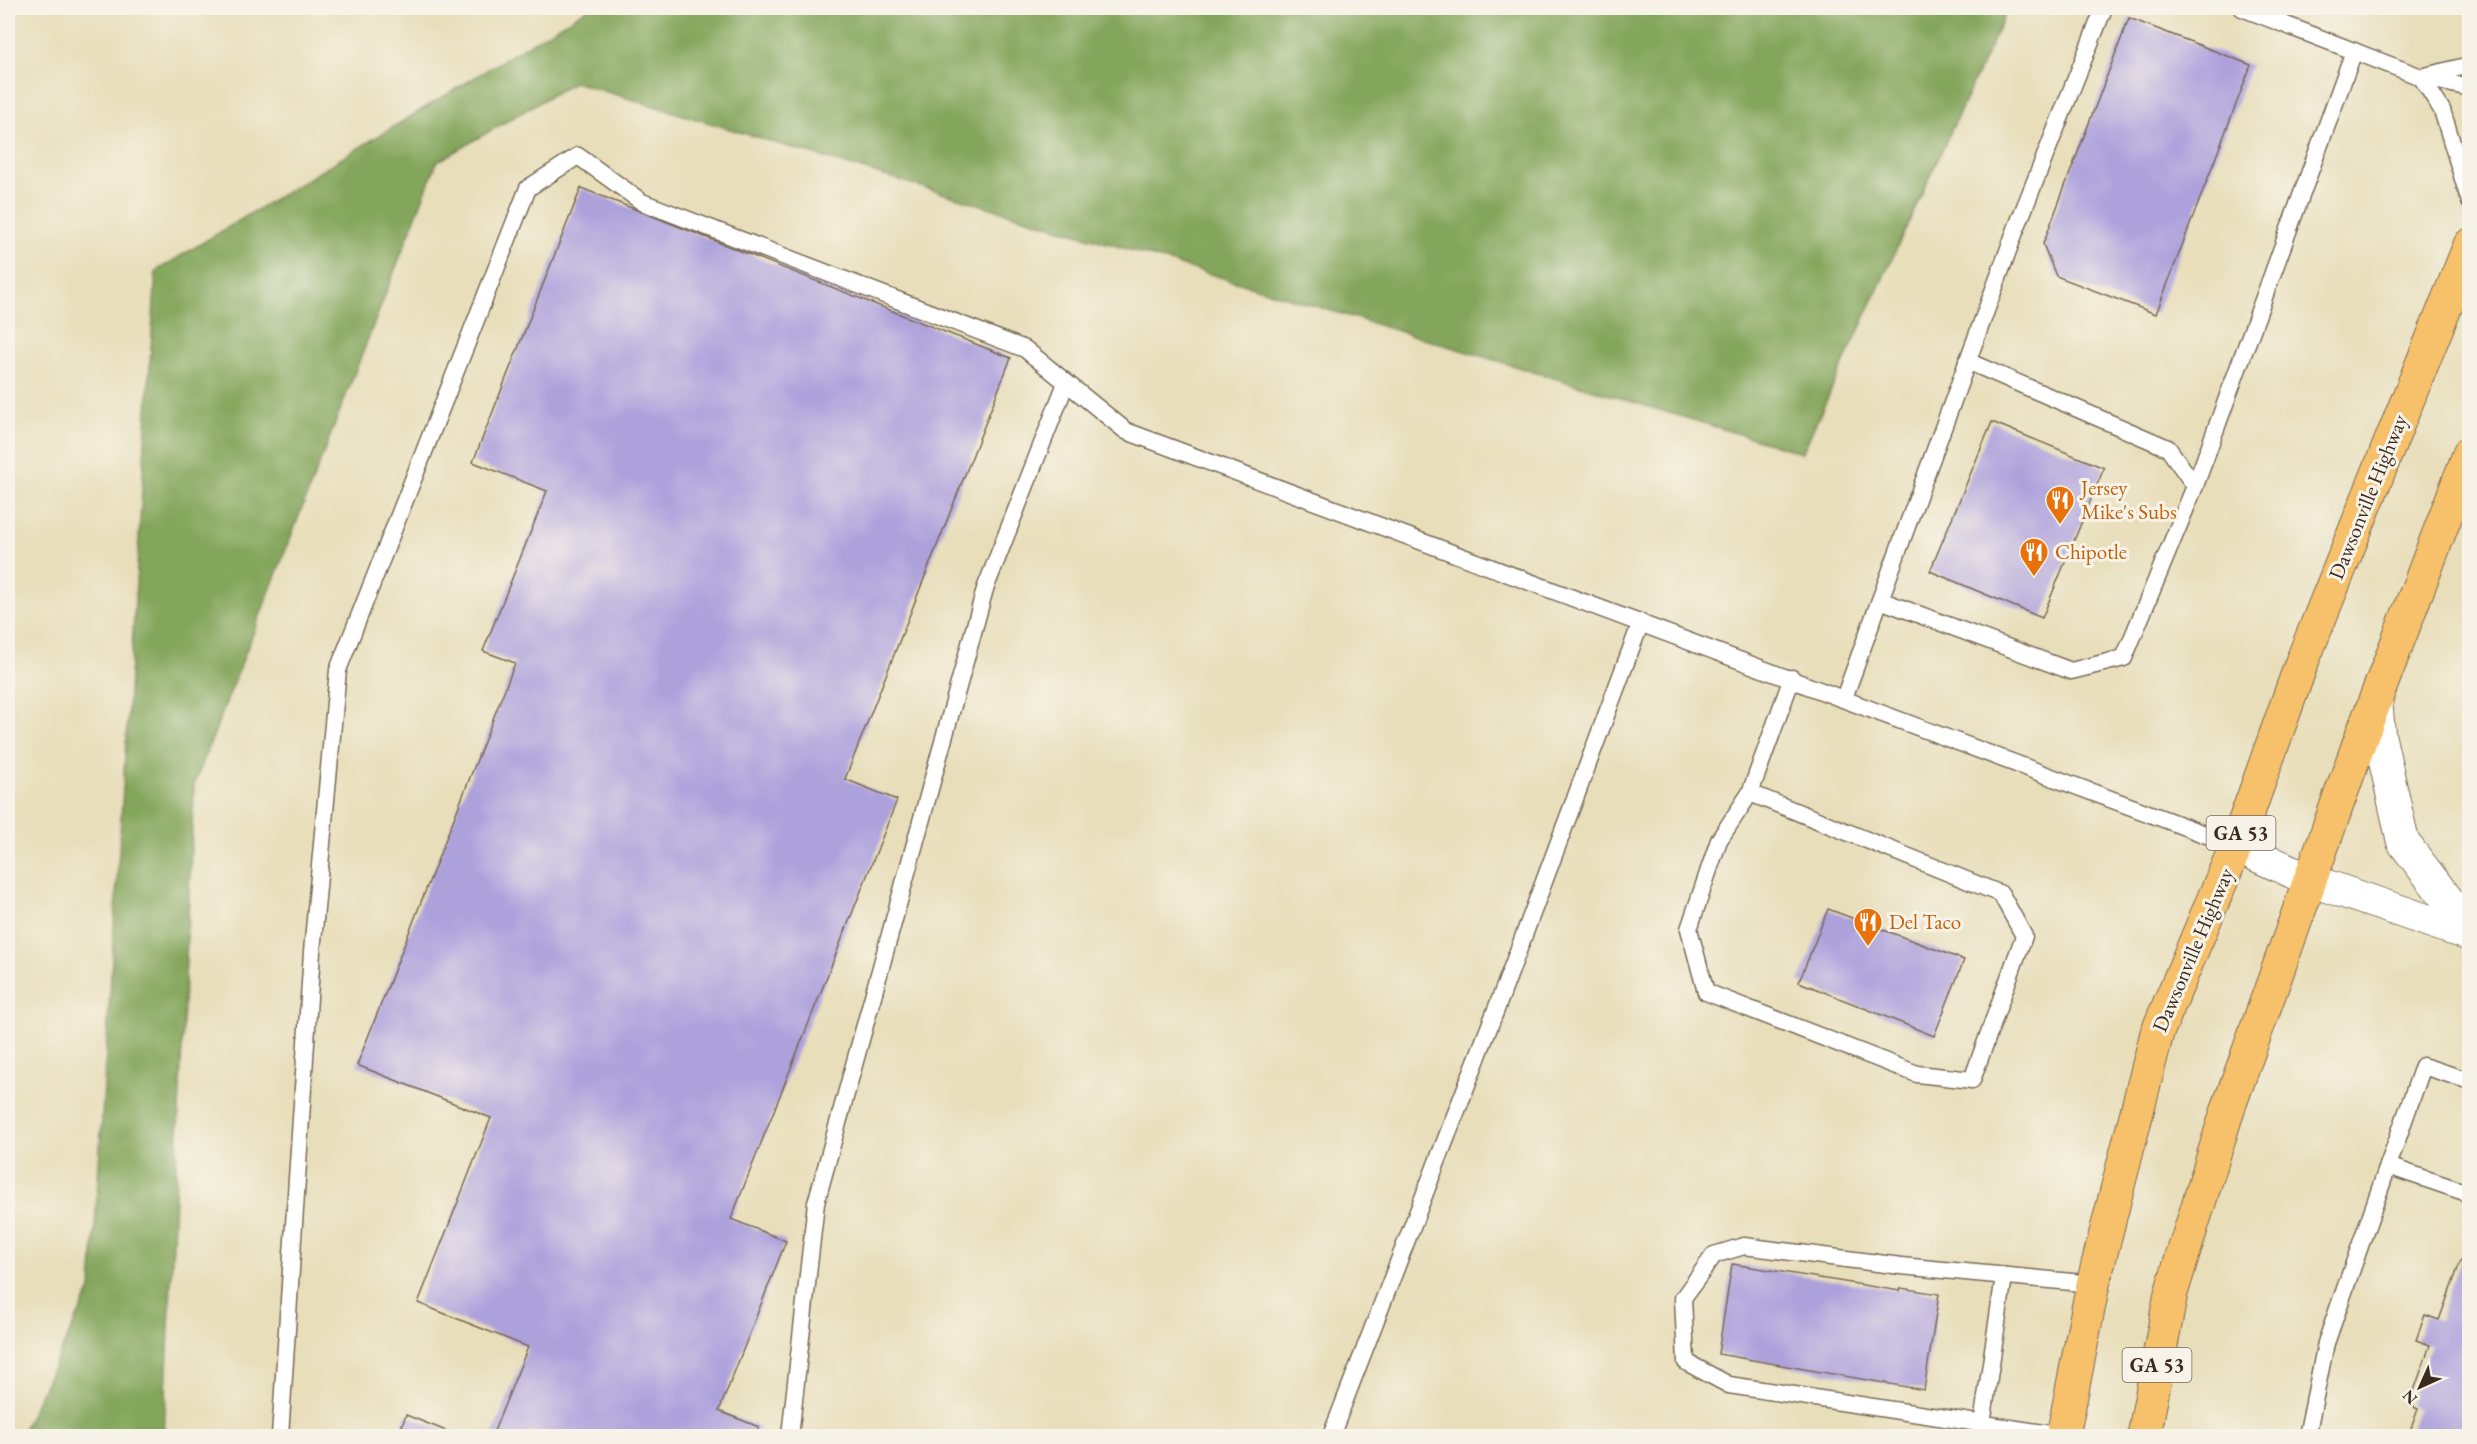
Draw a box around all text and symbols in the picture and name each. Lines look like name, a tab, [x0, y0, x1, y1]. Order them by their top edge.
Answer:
street label: Dawsonville Highway	[2322, 410, 2413, 583]
place label: Jersey Mike's Subs	[2079, 474, 2177, 525]
restaurant icon: Jersey Mike's Subs	[2044, 484, 2076, 526]
restaurant icon: Chipotle	[2018, 536, 2050, 578]
place label: Chipotle	[2055, 538, 2127, 565]
road number: GA 53	[2206, 816, 2276, 850]
street label: Dawsonville Highway	[2146, 863, 2240, 1036]
restaurant icon: Del Taco	[1852, 906, 1884, 948]
place label: Del Taco	[1889, 908, 1961, 935]
road number: GA 53	[2122, 1348, 2192, 1382]
north arrow	[2390, 1357, 2450, 1417]
text: N	[2398, 1385, 2422, 1409]

